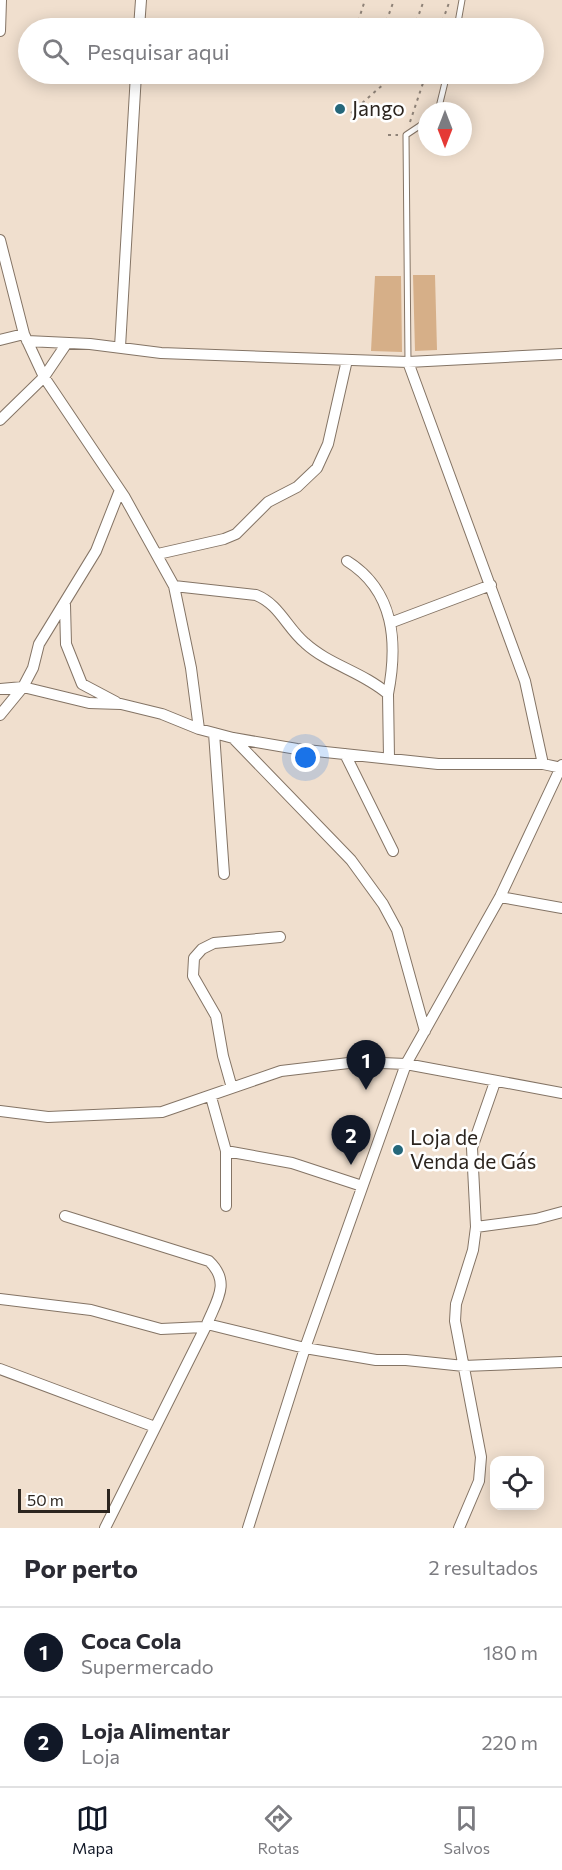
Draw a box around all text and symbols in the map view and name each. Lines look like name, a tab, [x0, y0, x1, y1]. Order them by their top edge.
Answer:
search box	[18, 18, 544, 84]
icon: search	[39, 35, 72, 68]
text: Pesquisar aqui	[87, 38, 230, 65]
place label: Jango	[352, 95, 405, 120]
marker: Jango	[333, 102, 347, 116]
north arrow	[418, 102, 472, 156]
your location	[291, 743, 320, 772]
pin: 1	[346, 1040, 386, 1090]
pin: 2	[332, 1116, 370, 1165]
place label: Loja de Venda de Gás	[410, 1124, 536, 1173]
marker: Loja de Venda de Gás	[391, 1143, 405, 1157]
map controls	[490, 1456, 544, 1510]
button: locate	[490, 1456, 544, 1510]
scale bar	[18, 1486, 110, 1514]
text: 50 m	[27, 1490, 64, 1509]
text: Por perto	[24, 1552, 138, 1583]
text: 2 resultados	[428, 1555, 538, 1579]
text: Coca Cola	[81, 1627, 181, 1654]
text: 1	[39, 1640, 48, 1664]
text: 180 m	[483, 1640, 538, 1664]
text: Supermercado	[81, 1654, 214, 1678]
text: Loja Alimentar	[81, 1717, 230, 1744]
text: 2	[38, 1730, 49, 1754]
text: 220 m	[482, 1730, 538, 1754]
text: Loja	[81, 1744, 120, 1768]
tab: Mapa	[72, 1802, 113, 1857]
tab: Rotas	[258, 1802, 299, 1857]
tab: Salvos	[444, 1802, 490, 1857]

